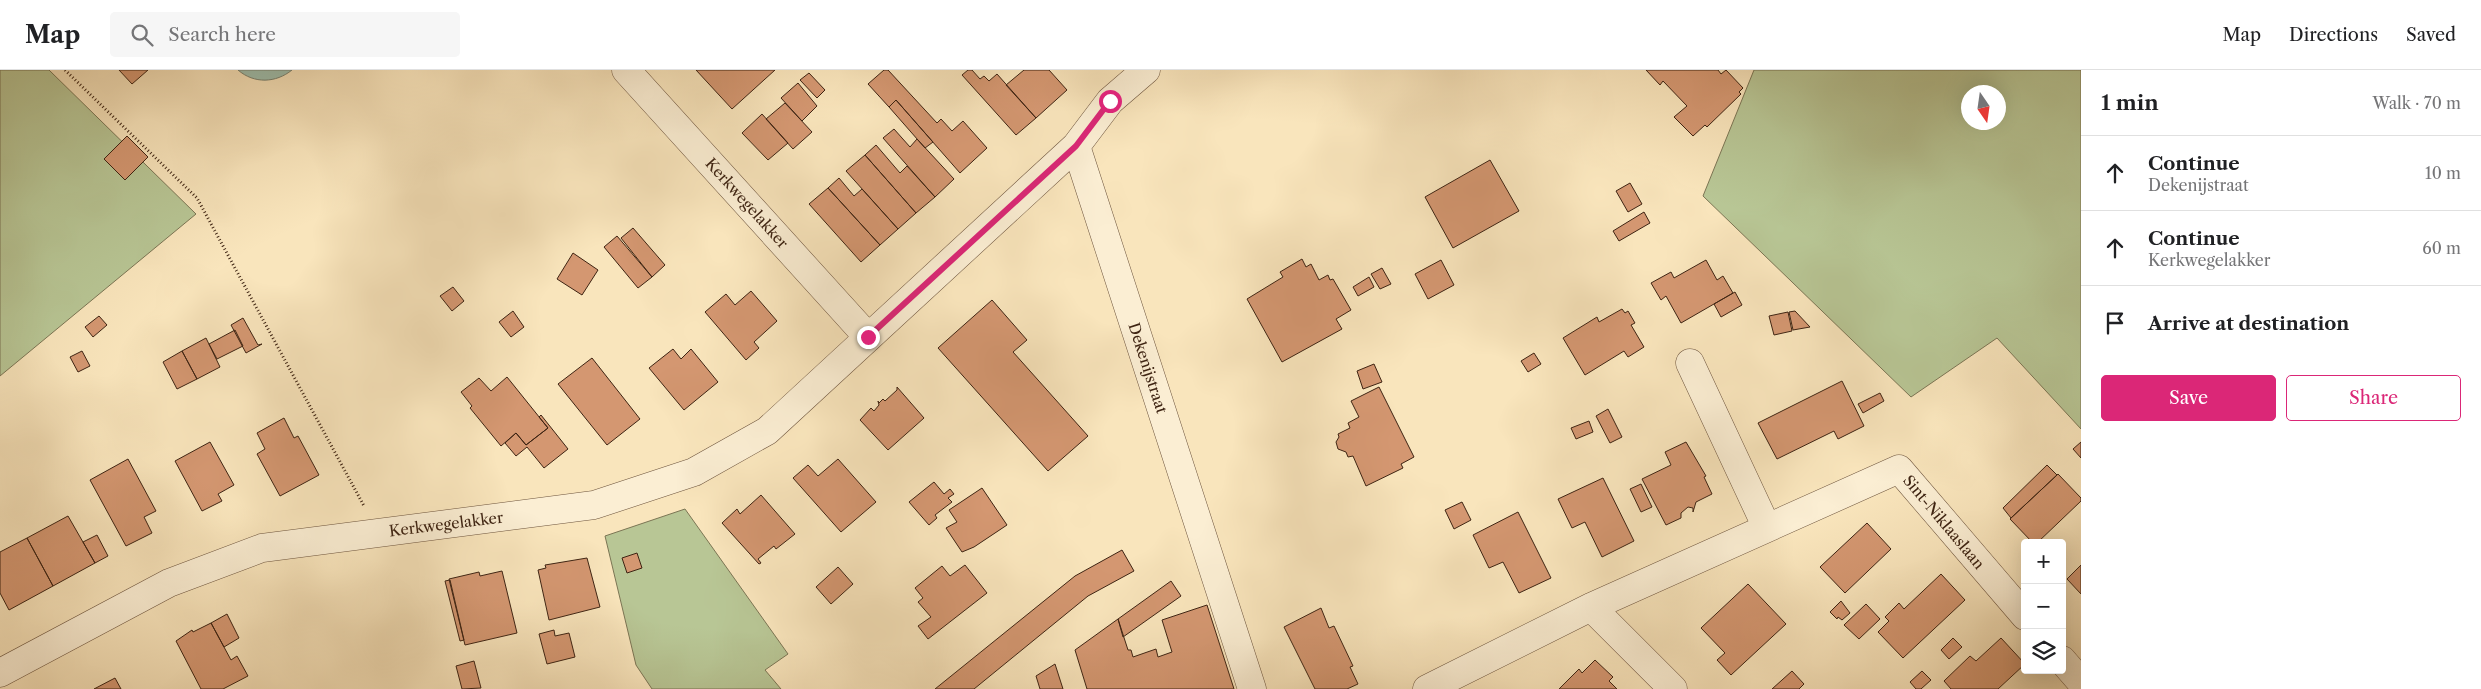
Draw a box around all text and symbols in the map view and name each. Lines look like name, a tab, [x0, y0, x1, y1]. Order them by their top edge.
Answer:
search box	[110, 12, 460, 57]
text: Map	[25, 20, 80, 49]
icon: search	[128, 21, 156, 49]
text: Search here	[168, 23, 276, 46]
text: Map	[2222, 24, 2261, 46]
text: Directions	[2289, 24, 2378, 46]
text: Saved	[2406, 24, 2456, 46]
north arrow	[1961, 85, 2006, 130]
route start	[1099, 90, 1122, 113]
text: 1 min	[2101, 90, 2159, 115]
text: Walk · 70 m	[2373, 93, 2461, 113]
text: Continue	[2148, 152, 2240, 175]
street label: Kerkwegelakker	[702, 154, 793, 253]
icon: ahead	[2101, 159, 2129, 187]
text: 10 m	[2425, 163, 2461, 183]
text: Dekenijstraat	[2148, 175, 2249, 195]
text: Continue	[2148, 227, 2240, 250]
icon: ahead	[2101, 234, 2129, 262]
text: 60 m	[2422, 238, 2461, 258]
text: Kerkwegelakker	[2148, 250, 2270, 270]
icon: arrive	[2101, 309, 2129, 337]
text: Arrive at destination	[2148, 312, 2349, 335]
street label: Dekenijstraat	[1124, 320, 1172, 416]
route end	[857, 326, 880, 349]
button: Save	[2101, 375, 2276, 421]
button: Share	[2286, 375, 2461, 421]
street label: Sint-Niklaaslaan	[1899, 471, 1989, 573]
street label: Kerkwegelakker	[388, 507, 505, 540]
map controls	[2021, 539, 2066, 674]
button: +	[2021, 539, 2066, 584]
button: −	[2021, 584, 2066, 629]
button: layers	[2021, 629, 2066, 674]

